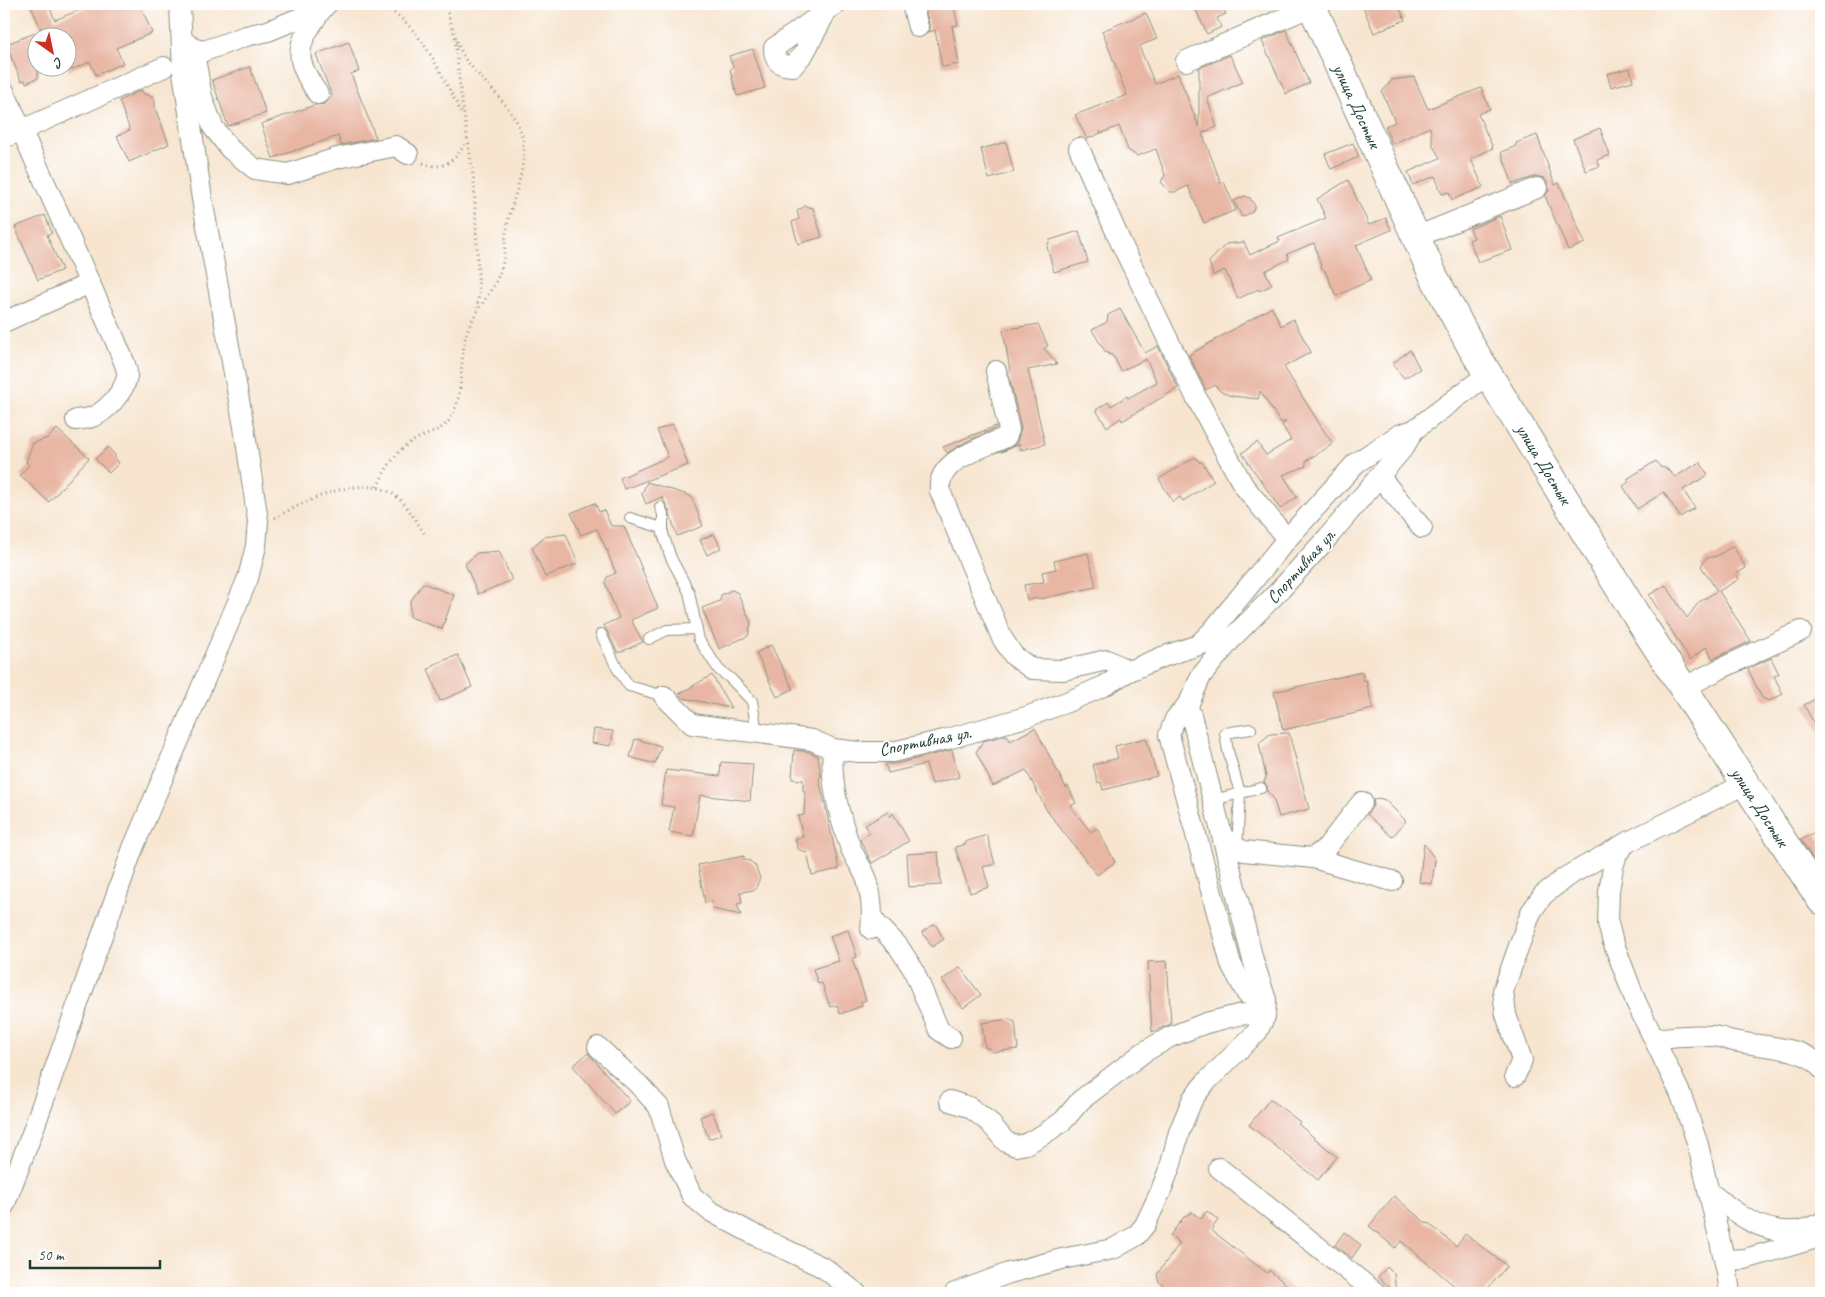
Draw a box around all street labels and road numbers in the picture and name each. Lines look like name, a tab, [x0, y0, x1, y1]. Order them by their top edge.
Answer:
street label: улица Достык	[1328, 60, 1387, 154]
street label: улица Достык	[1511, 419, 1578, 510]
street label: Спортивная ул.	[1262, 524, 1341, 608]
street label: Спортивная ул.	[877, 721, 973, 761]
street label: улица Достык	[1726, 762, 1795, 853]

